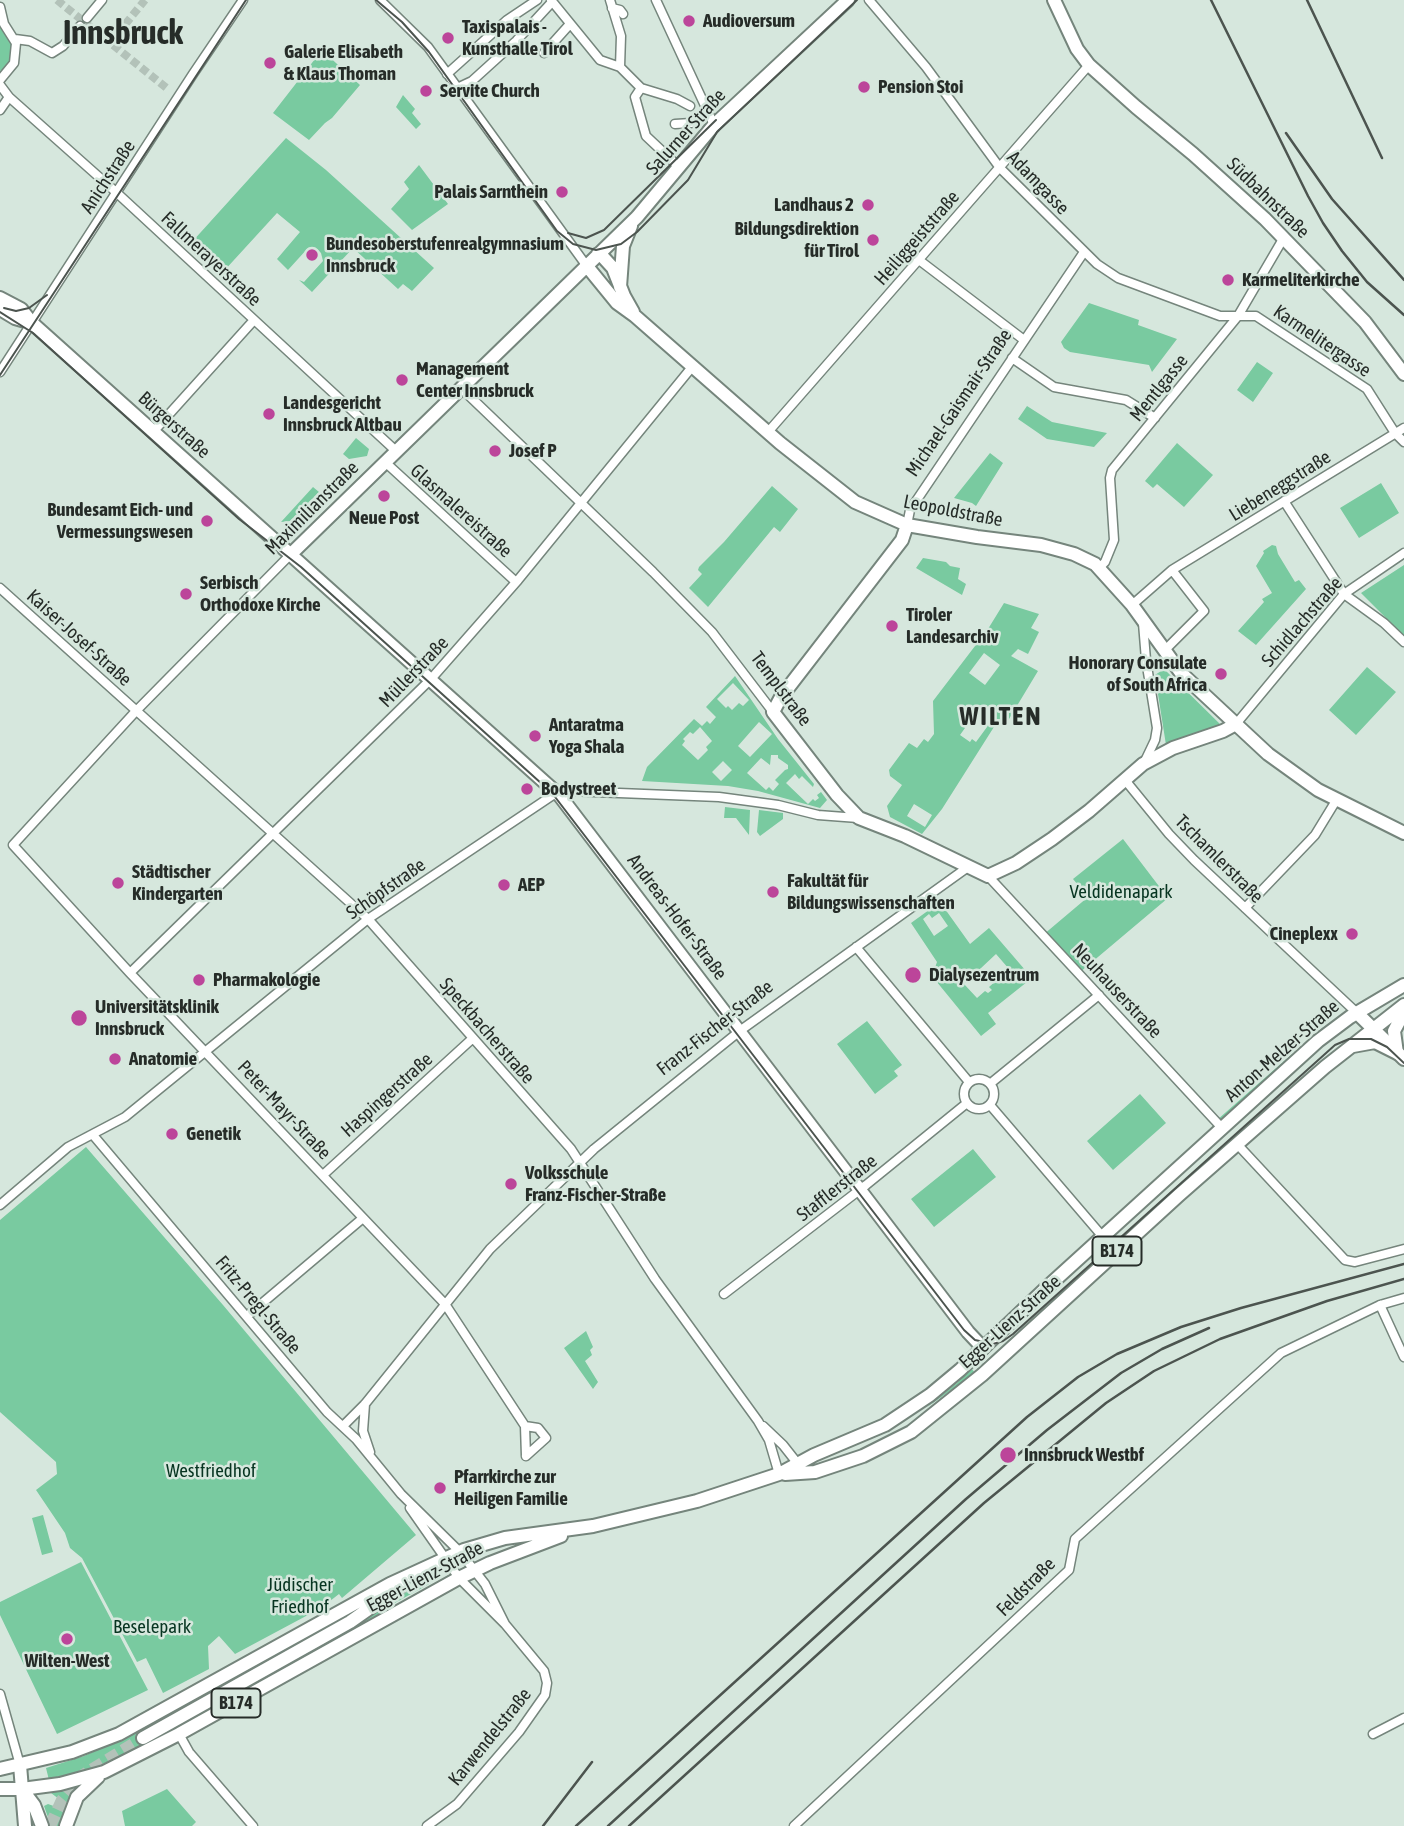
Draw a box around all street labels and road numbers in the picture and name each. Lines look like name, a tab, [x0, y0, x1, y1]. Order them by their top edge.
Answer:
street label: Salurner Straße	[641, 84, 731, 180]
street label: Anichstraße	[76, 136, 140, 218]
street label: Adamgasse	[1002, 146, 1074, 220]
street label: Südbahnstraße	[1222, 153, 1314, 243]
street label: Heiliggeiststraße	[870, 186, 964, 290]
street label: Fallmerayerstraße	[156, 207, 266, 311]
street label: Karmelitergasse	[1269, 300, 1375, 382]
street label: Michael-Gaismair-Straße	[901, 325, 1017, 481]
street label: Mentlgasse	[1125, 350, 1193, 426]
street label: Bürgerstraße	[133, 387, 215, 463]
street label: Liebeneggstraße	[1225, 446, 1335, 526]
street label: Maximilianstraße	[260, 456, 364, 560]
street label: Glasmalereistraße	[405, 459, 517, 563]
street label: Leopoldstraße	[902, 490, 1004, 532]
street label: Schidlachstraße	[1257, 572, 1347, 672]
street label: Kaiser-Josef-Straße	[22, 585, 136, 691]
street label: Müllerstraße	[375, 632, 453, 712]
street label: Templstraße	[746, 647, 816, 731]
street label: Tschamlerstraße	[1170, 810, 1268, 908]
street label: Andreas-Hofer-Straße	[622, 850, 732, 984]
street label: Schöpfstraße	[342, 854, 430, 924]
street label: Neuhauserstraße	[1067, 939, 1167, 1043]
street label: Speckbacherstraße	[435, 973, 539, 1089]
street label: Franz-Fischer-Straße	[652, 976, 778, 1080]
street label: Anton-Melzer-Straße	[1220, 995, 1344, 1107]
street label: Haspingerstraße	[337, 1048, 437, 1142]
street label: Peter-Mayr-Straße	[232, 1056, 336, 1164]
street label: Stafflerstraße	[792, 1150, 882, 1226]
road number: B174	[1092, 1236, 1142, 1266]
street label: Fritz-Pregl-Straße	[210, 1251, 306, 1359]
street label: Egger-Lienz-Straße	[954, 1270, 1066, 1374]
street label: Egger-Lienz-Straße	[363, 1537, 487, 1617]
street label: Feldstraße	[992, 1553, 1060, 1621]
street label: Karwendelstraße	[444, 1684, 536, 1790]
road number: B174	[212, 1688, 260, 1718]

